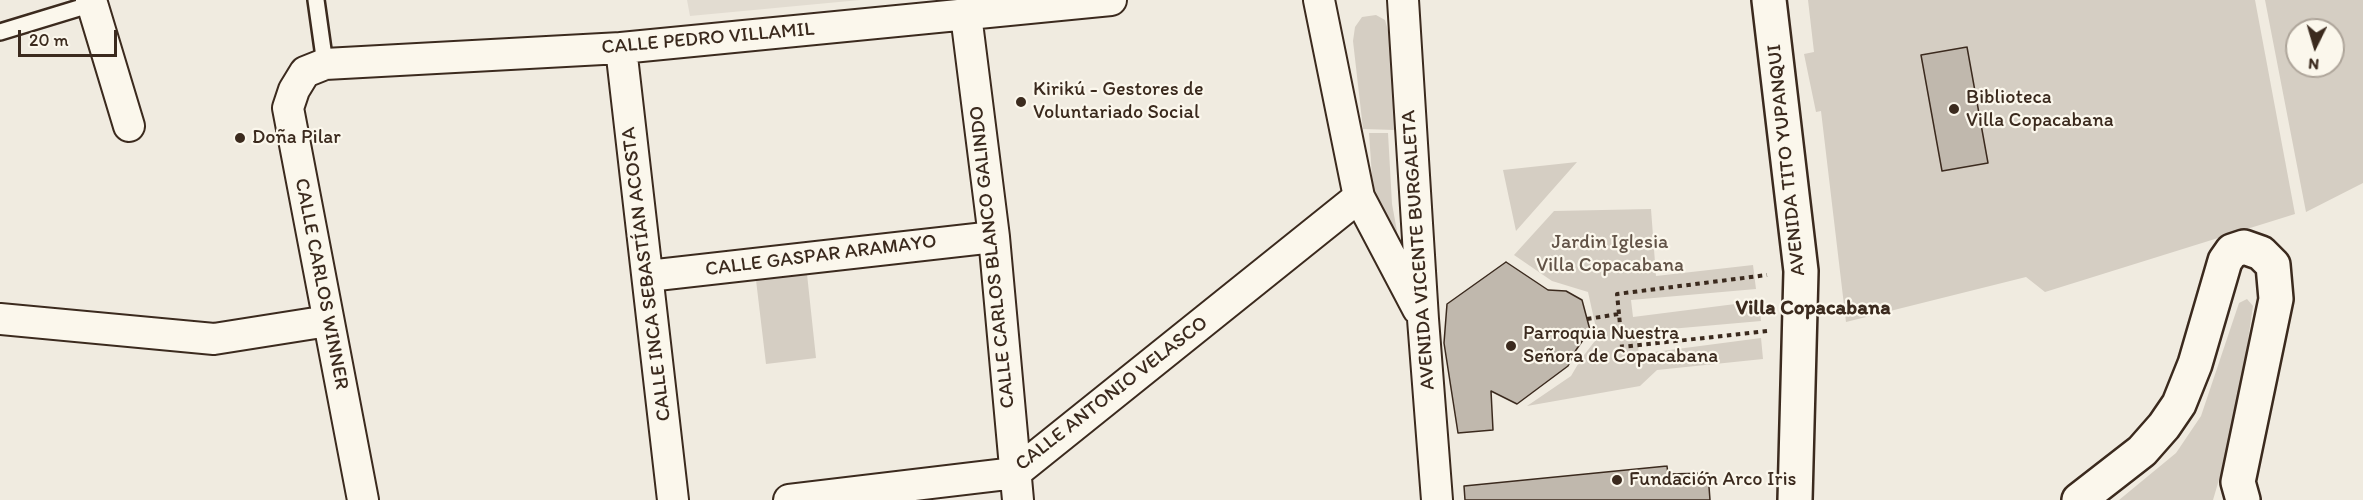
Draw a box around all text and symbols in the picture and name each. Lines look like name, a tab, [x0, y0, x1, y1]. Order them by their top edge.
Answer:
scale bar	[21, 18, 120, 56]
street label: CALLE PEDRO VILLAMIL	[601, 18, 815, 60]
north arrow	[2285, 18, 2345, 78]
text: 20 m	[29, 29, 69, 51]
street label: AVENIDA TITO YUPANQUI	[1763, 43, 1811, 277]
text: N	[2307, 55, 2320, 74]
place label: Kirikú - Gestores de Voluntariado Social	[1033, 78, 1204, 125]
place label: Biblioteca Villa Copacabana	[1966, 86, 2114, 133]
marker: Kirikú - Gestores de Voluntariado Social	[1014, 95, 1028, 109]
marker: Biblioteca Villa Copacabana	[1947, 102, 1961, 116]
street label: CALLE CARLOS BLANCO GALINDO	[965, 105, 1021, 409]
street label: AVENIDA VICENTE BURGALETA	[1397, 109, 1441, 391]
street label: CALLE INCA SEBASTÍAN ACOSTA	[617, 125, 677, 423]
place label: Doña Pilar	[252, 126, 341, 150]
marker: Doña Pilar	[233, 131, 247, 145]
street label: CALLE CARLOS WINNER	[289, 176, 353, 392]
street label: CALLE GASPAR ARAMAYO	[704, 230, 938, 282]
park label: Jardin Iglesia Villa Copacabana	[1536, 231, 1684, 278]
district label: Villa Copacabana	[1736, 296, 1890, 322]
street label: CALLE ANTONIO VELASCO	[1011, 311, 1213, 477]
place label: Parroquia Nuestra Señora de Copacabana	[1523, 322, 1718, 369]
marker: Parroquia Nuestra Señora de Copacabana	[1504, 339, 1518, 353]
place label: Fundación Arco Iris	[1629, 468, 1796, 492]
marker: Fundación Arco Iris	[1610, 473, 1624, 487]

